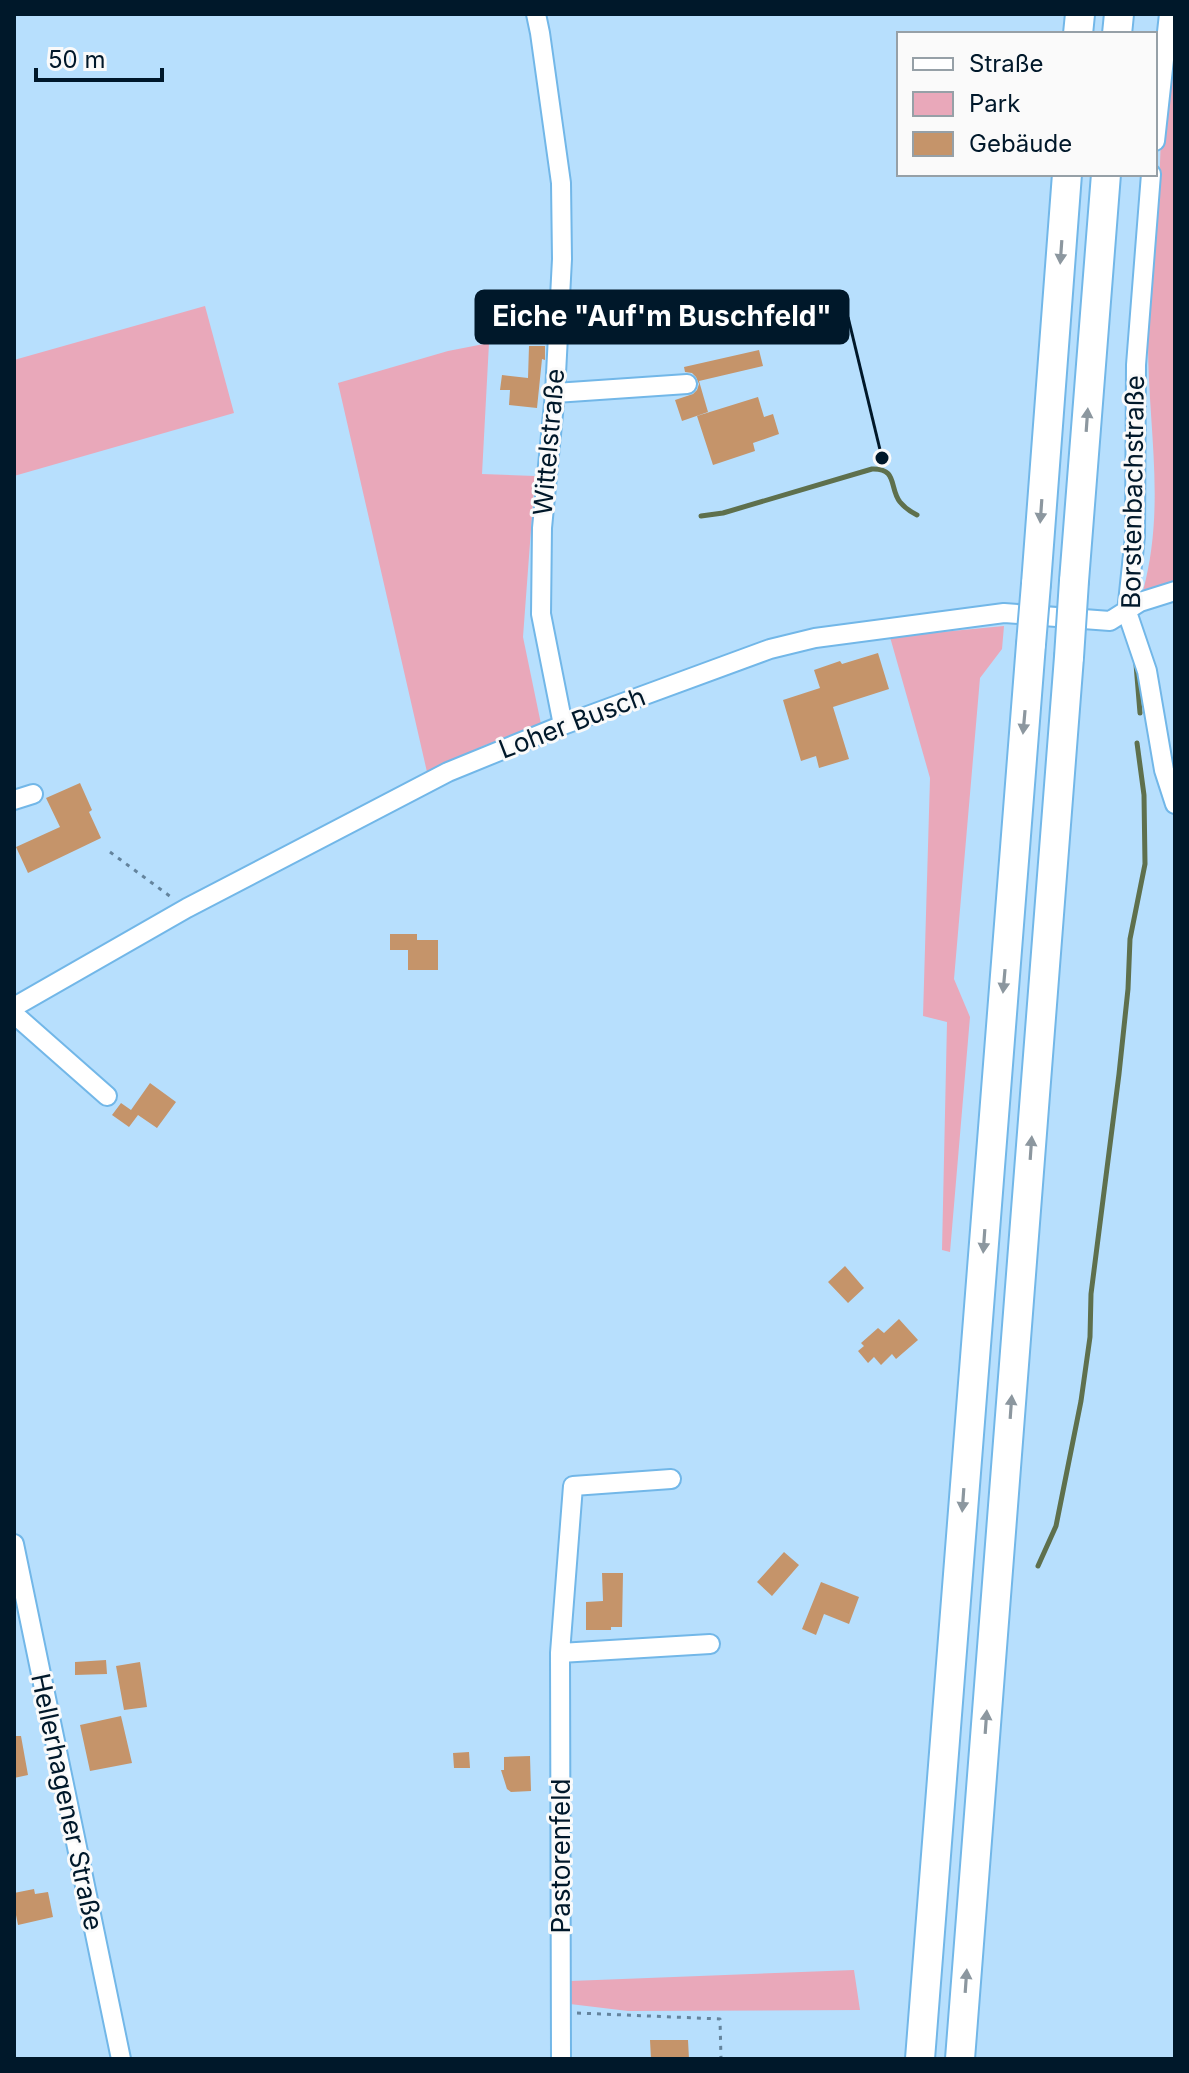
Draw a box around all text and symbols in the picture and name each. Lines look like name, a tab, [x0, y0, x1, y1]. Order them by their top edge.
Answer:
scale bar	[36, 32, 162, 82]
legend	[897, 32, 1157, 176]
text: 50 m	[48, 45, 106, 74]
text: Straße	[969, 49, 1044, 78]
text: Park	[969, 89, 1020, 118]
text: Gebäude	[969, 129, 1072, 158]
one-way arrow	[1055, 240, 1068, 265]
callout: Eiche "Auf'm Buschfeld"	[476, 291, 848, 343]
text: Eiche "Auf'm Buschfeld"	[492, 299, 832, 333]
street label: Wittelstraße	[527, 367, 570, 517]
street label: Borstenbachstraße	[1115, 375, 1150, 609]
one-way arrow	[1081, 407, 1094, 432]
one-way arrow	[1035, 499, 1048, 524]
street label: Loher Busch	[494, 680, 649, 765]
one-way arrow	[1018, 710, 1031, 735]
one-way arrow	[997, 969, 1010, 994]
one-way arrow	[1025, 1135, 1038, 1160]
one-way arrow	[977, 1228, 990, 1253]
one-way arrow	[1005, 1394, 1018, 1419]
one-way arrow	[956, 1488, 969, 1513]
street label: Hellerhagener Straße	[25, 1671, 110, 1933]
one-way arrow	[980, 1709, 993, 1734]
street label: Pastorenfeld	[545, 1779, 576, 1933]
one-way arrow	[960, 1968, 973, 1993]

